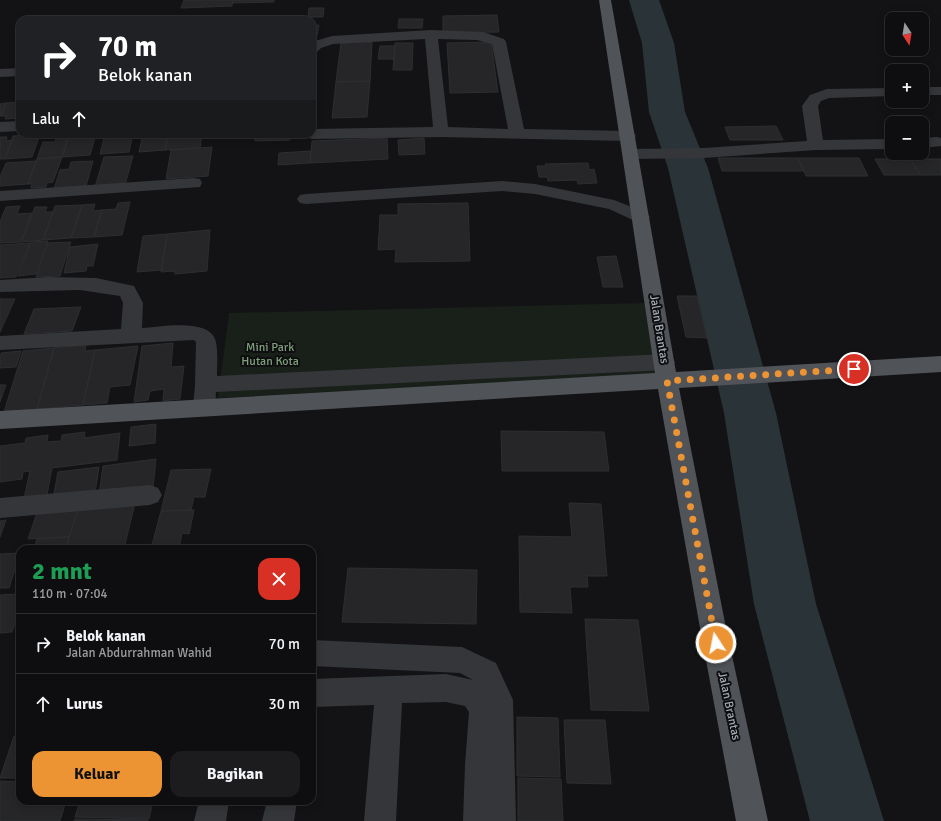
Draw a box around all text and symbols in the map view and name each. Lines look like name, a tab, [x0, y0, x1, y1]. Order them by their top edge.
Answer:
north arrow	[885, 12, 929, 56]
map controls	[885, 12, 929, 160]
text: 70 m	[98, 30, 157, 64]
icon: right	[32, 32, 84, 84]
text: Belok kanan	[98, 64, 192, 86]
button: +	[885, 64, 929, 108]
icon: ahead	[68, 108, 90, 130]
text: Lalu	[32, 110, 60, 128]
button: −	[885, 116, 929, 160]
street label: Jalan Brantas	[646, 293, 672, 365]
park label: Mini Park Hutan Kota	[241, 340, 299, 369]
pin	[837, 352, 871, 386]
icon: arrive	[843, 358, 865, 380]
text: 2 mnt	[32, 556, 92, 586]
button: close	[258, 558, 300, 600]
text: 110 m · 07:04	[32, 586, 108, 602]
position arrow	[695, 622, 737, 664]
text: Belok kanan	[66, 627, 146, 645]
icon: right	[32, 633, 54, 655]
text: 70 m	[269, 635, 300, 653]
text: Jalan Abdurrahman Wahid	[66, 645, 212, 661]
street label: Jalan Brantas	[714, 670, 744, 742]
icon: ahead	[32, 693, 54, 715]
text: Lurus	[66, 695, 103, 713]
text: 30 m	[269, 695, 300, 713]
button: Keluar	[32, 751, 162, 797]
button: Bagikan	[170, 751, 300, 797]

